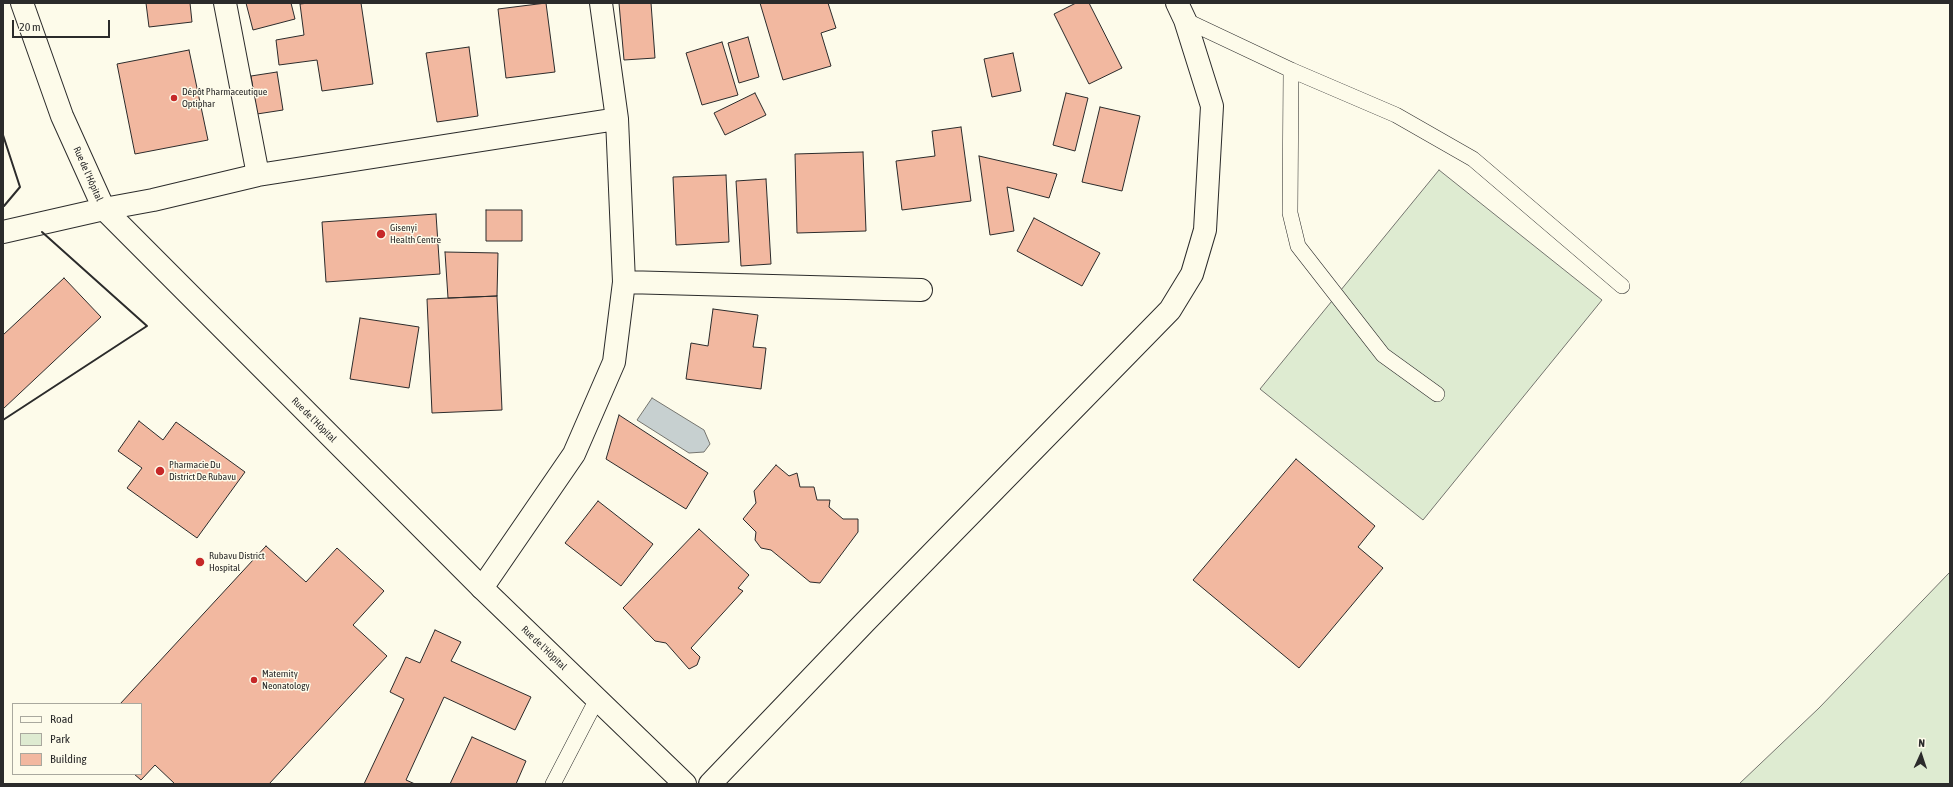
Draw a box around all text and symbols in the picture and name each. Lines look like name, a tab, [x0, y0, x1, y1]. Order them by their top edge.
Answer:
scale bar	[14, 12, 112, 38]
text: 20 m	[19, 20, 41, 34]
place label: Dépôt Pharmaceutique Optiphar	[182, 86, 267, 110]
marker: Dépôt Pharmaceutique Optiphar	[169, 93, 179, 103]
street label: Rue de l'Hôpital	[71, 145, 105, 203]
place label: Gisenyi Health Centre	[390, 222, 441, 246]
marker: Gisenyi Health Centre	[375, 228, 387, 240]
street label: Rue de l'Hôpital	[289, 395, 339, 445]
place label: Pharmacie Du District De Rubavu	[169, 459, 236, 482]
marker: Pharmacie Du District De Rubavu	[154, 465, 166, 477]
place label: Rubavu District Hospital	[209, 550, 265, 574]
marker: Rubavu District Hospital	[194, 556, 206, 568]
street label: Rue de l'Hôpital	[519, 623, 569, 673]
place label: Maternity Neonatology	[262, 668, 310, 692]
marker: Maternity Neonatology	[249, 675, 259, 685]
legend	[12, 703, 142, 775]
text: Road	[50, 712, 73, 726]
text: Park	[50, 732, 70, 746]
north arrow	[1901, 735, 1941, 775]
text: N	[1918, 737, 1925, 749]
text: Building	[50, 752, 87, 766]

